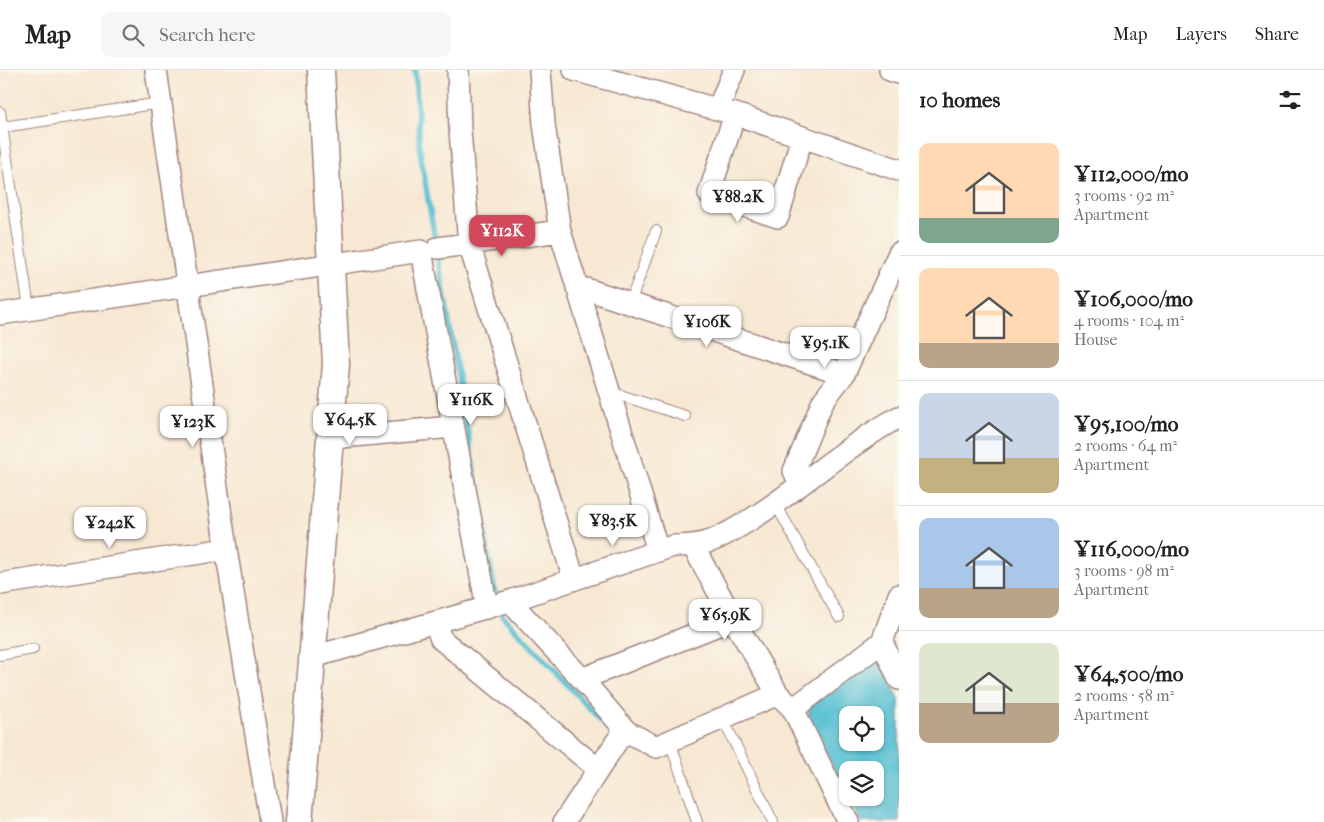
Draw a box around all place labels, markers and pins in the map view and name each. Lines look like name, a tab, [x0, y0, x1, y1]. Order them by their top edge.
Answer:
pin: ¥88.2K	[697, 180, 779, 223]
pin: ¥112K	[467, 214, 537, 257]
pin: ¥106K	[672, 306, 742, 348]
pin: ¥95.1K	[784, 326, 866, 369]
pin: ¥116K	[436, 384, 506, 426]
pin: ¥64.5K	[309, 404, 391, 446]
pin: ¥123K	[158, 406, 228, 448]
pin: ¥83.5K	[572, 504, 654, 547]
pin: ¥242K	[75, 506, 145, 549]
pin: ¥65.9K	[684, 598, 766, 641]

